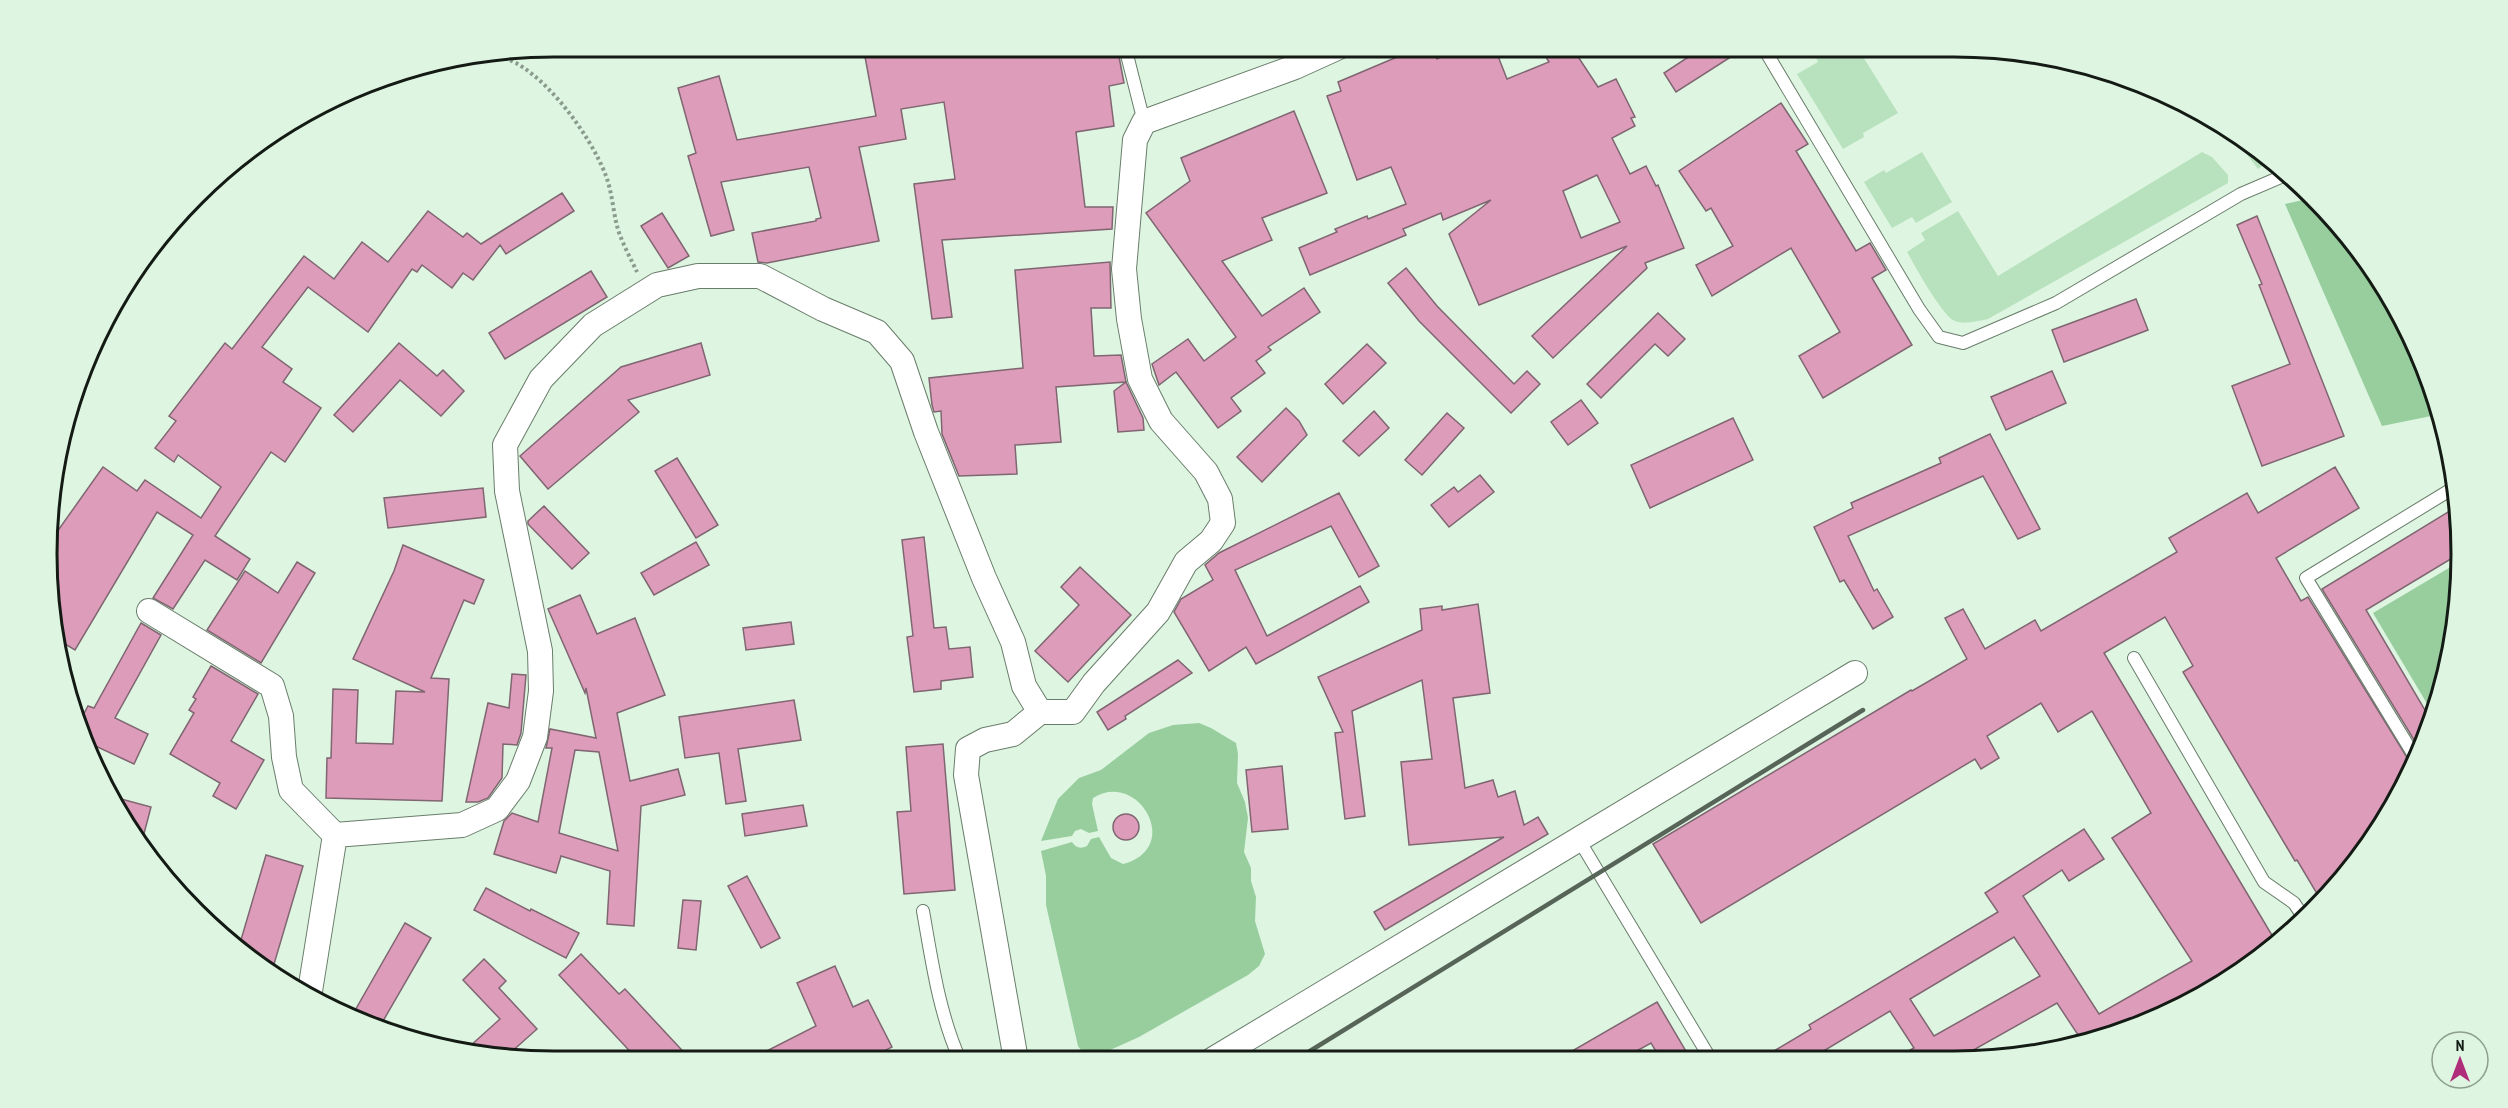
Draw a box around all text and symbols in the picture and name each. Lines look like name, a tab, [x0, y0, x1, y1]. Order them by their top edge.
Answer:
north arrow	[2430, 1030, 2490, 1090]
text: N	[2456, 1035, 2464, 1055]

